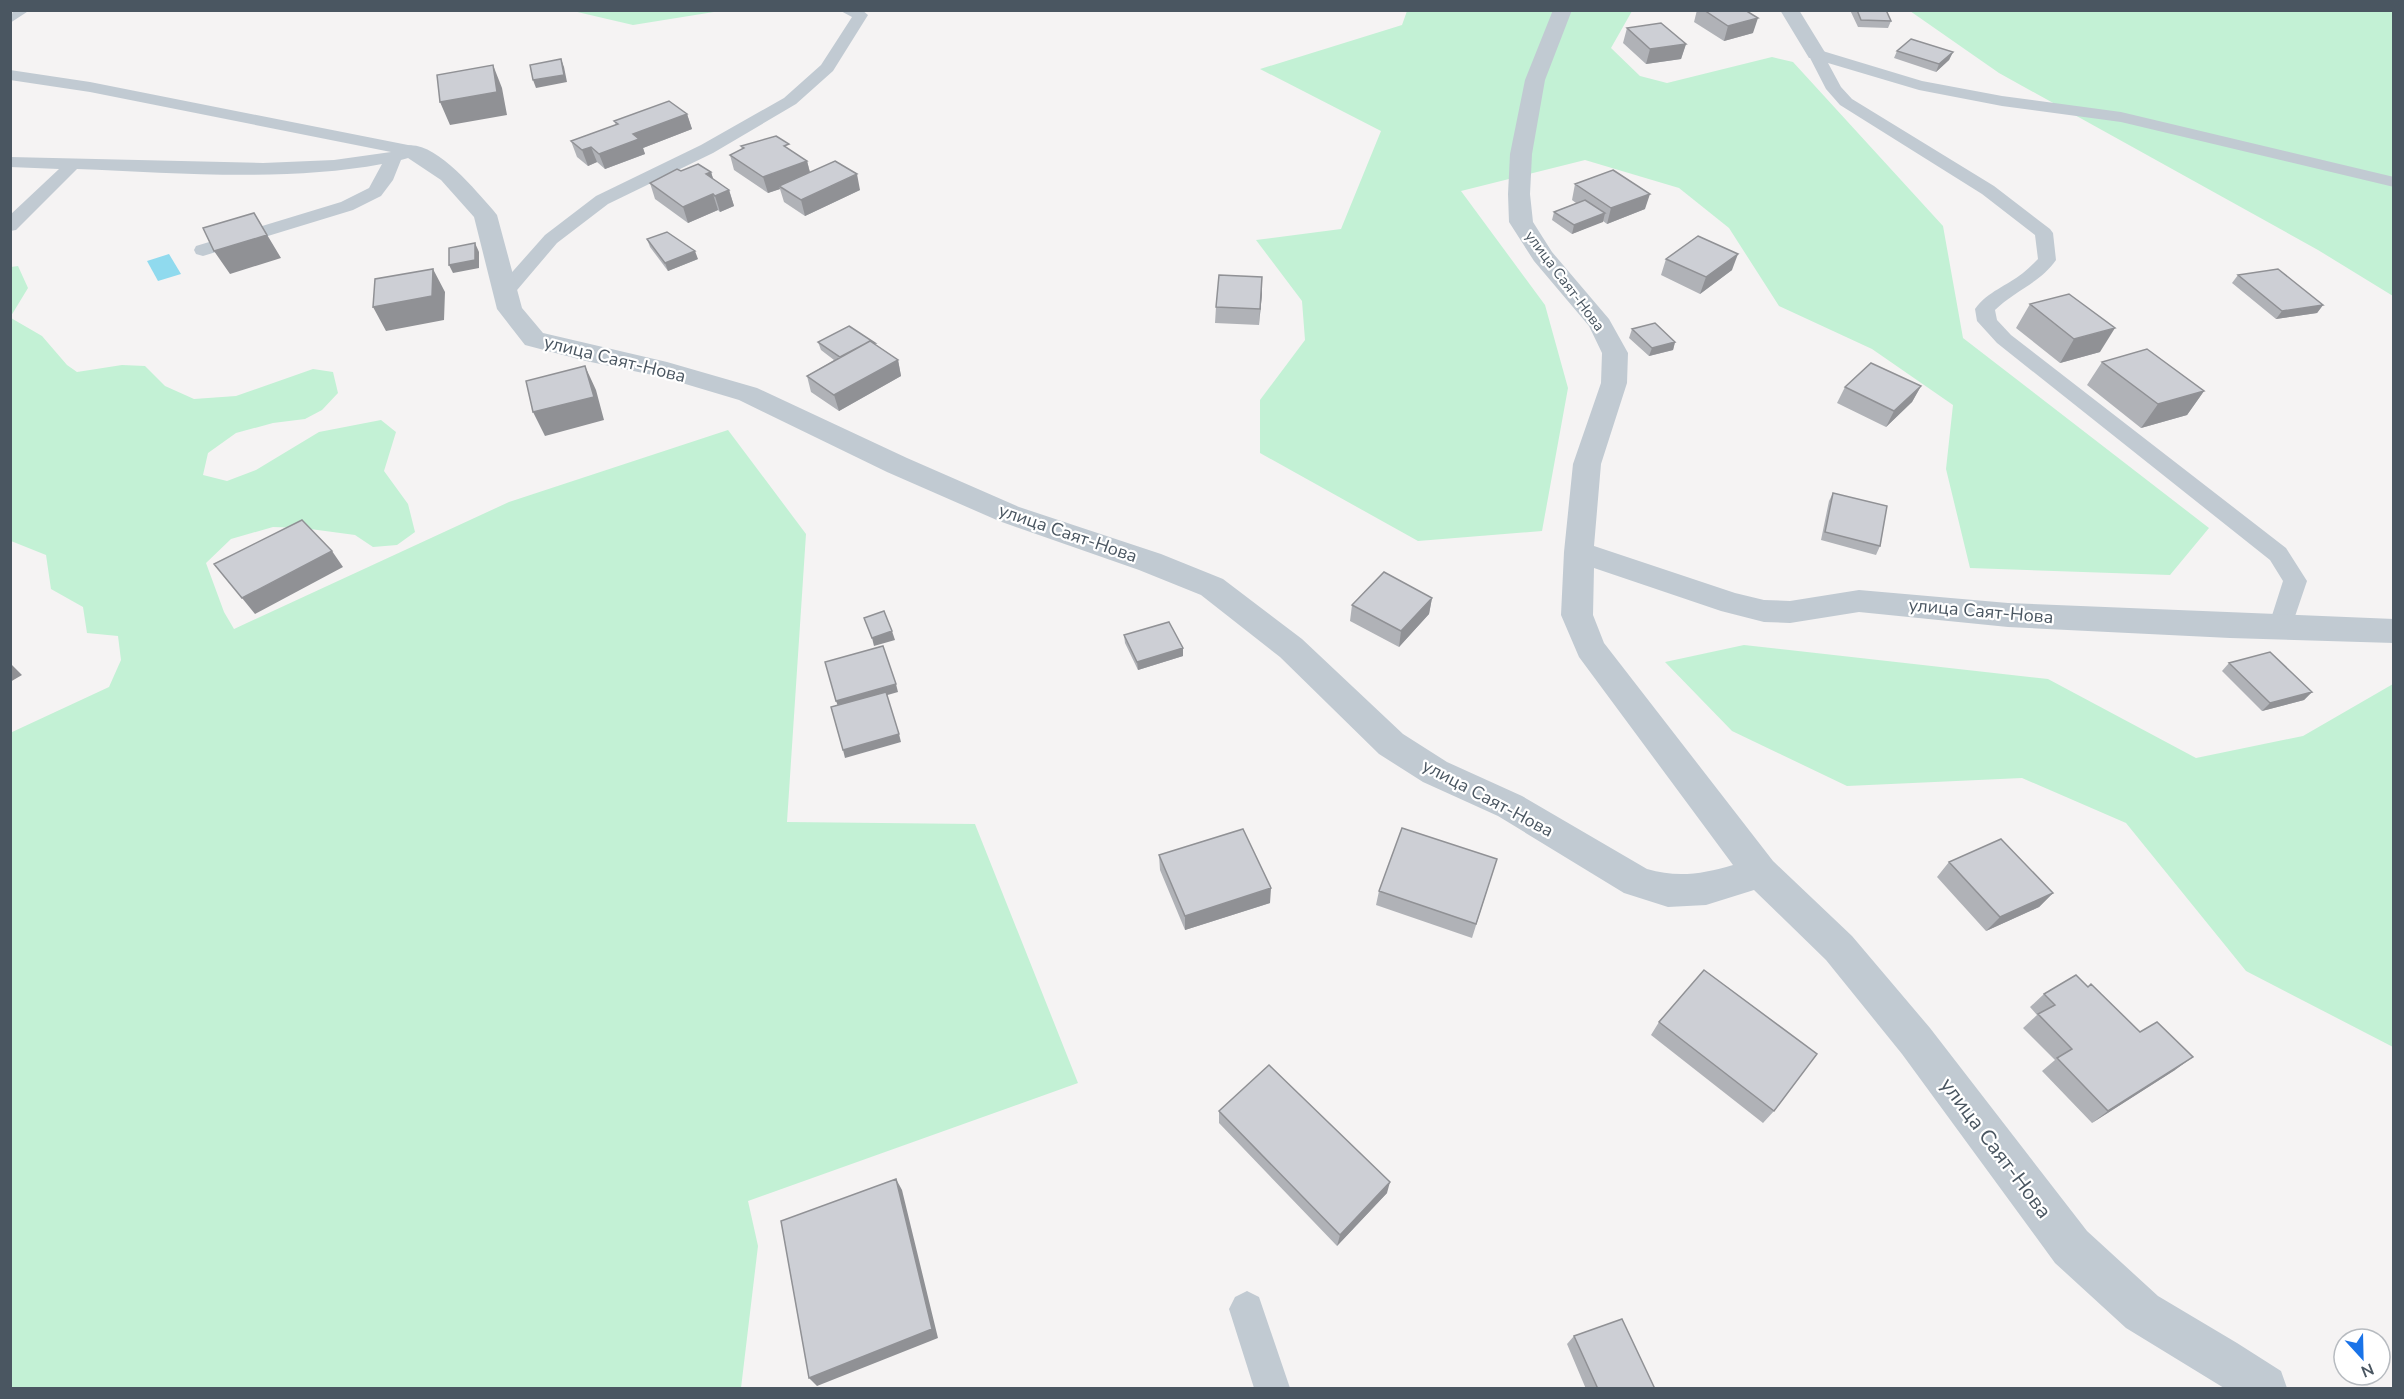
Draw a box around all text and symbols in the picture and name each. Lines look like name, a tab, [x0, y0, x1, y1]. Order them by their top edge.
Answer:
street label: улица Саят-Нова	[1521, 227, 1609, 335]
street label: улица Саят-Нова	[542, 330, 688, 388]
street label: улица Саят-Нова	[995, 498, 1141, 568]
street label: улица Саят-Нова	[1908, 593, 2054, 629]
street label: улица Саят-Нова	[1418, 753, 1558, 843]
street label: улица Саят-Нова	[1934, 1072, 2058, 1224]
north arrow	[2332, 1327, 2392, 1387]
text: N	[2358, 1358, 2377, 1382]

